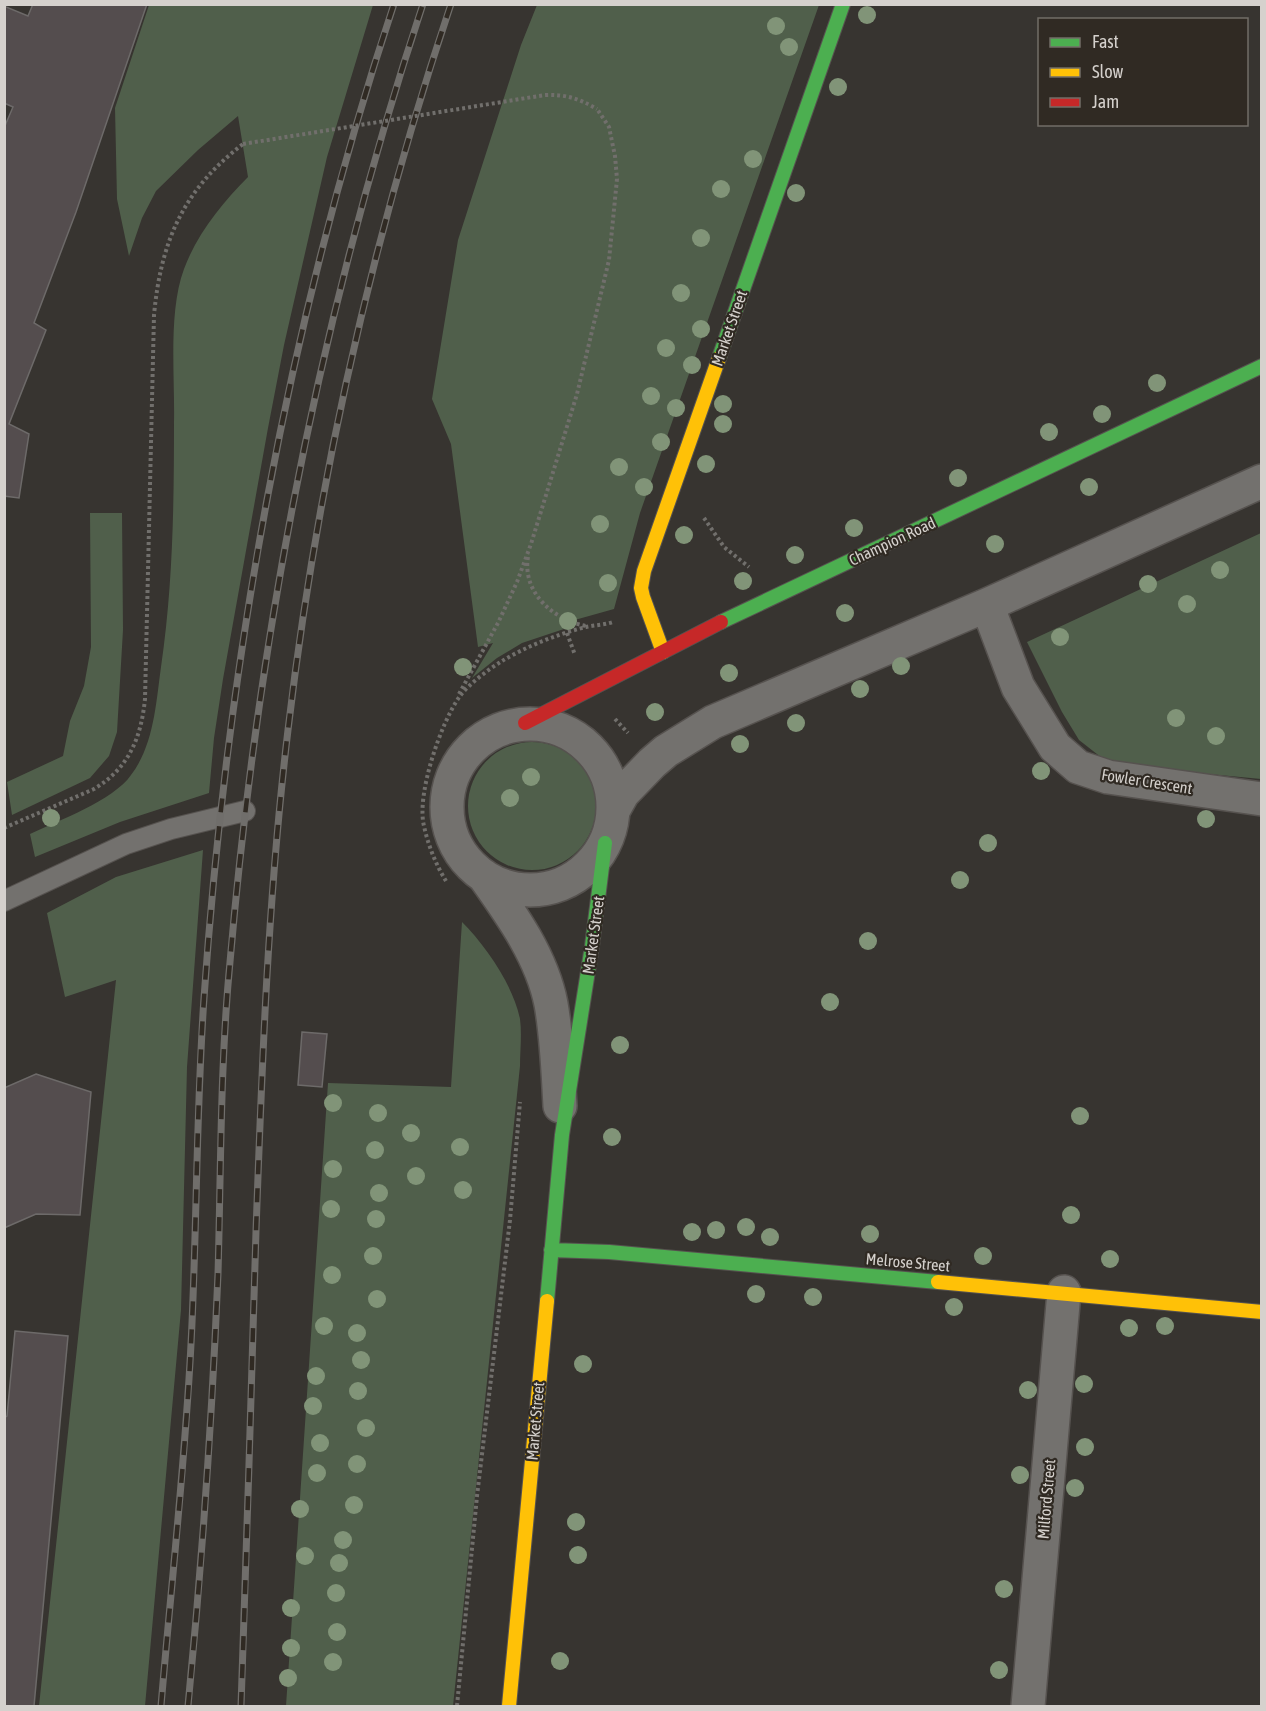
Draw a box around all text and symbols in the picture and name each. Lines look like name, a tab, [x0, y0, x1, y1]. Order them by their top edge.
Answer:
legend	[1038, 18, 1248, 126]
text: Fast	[1092, 31, 1119, 52]
text: Slow	[1092, 61, 1123, 82]
text: Jam	[1092, 91, 1119, 112]
street label: Market Street	[708, 287, 750, 368]
street label: Champion Road	[846, 513, 938, 570]
street label: Fowler Crescent	[1100, 765, 1194, 797]
street label: Market Street	[579, 894, 607, 975]
street label: Melrose Street	[865, 1249, 951, 1275]
street label: Market Street	[523, 1381, 547, 1461]
street label: Milford Street	[1034, 1458, 1058, 1540]

